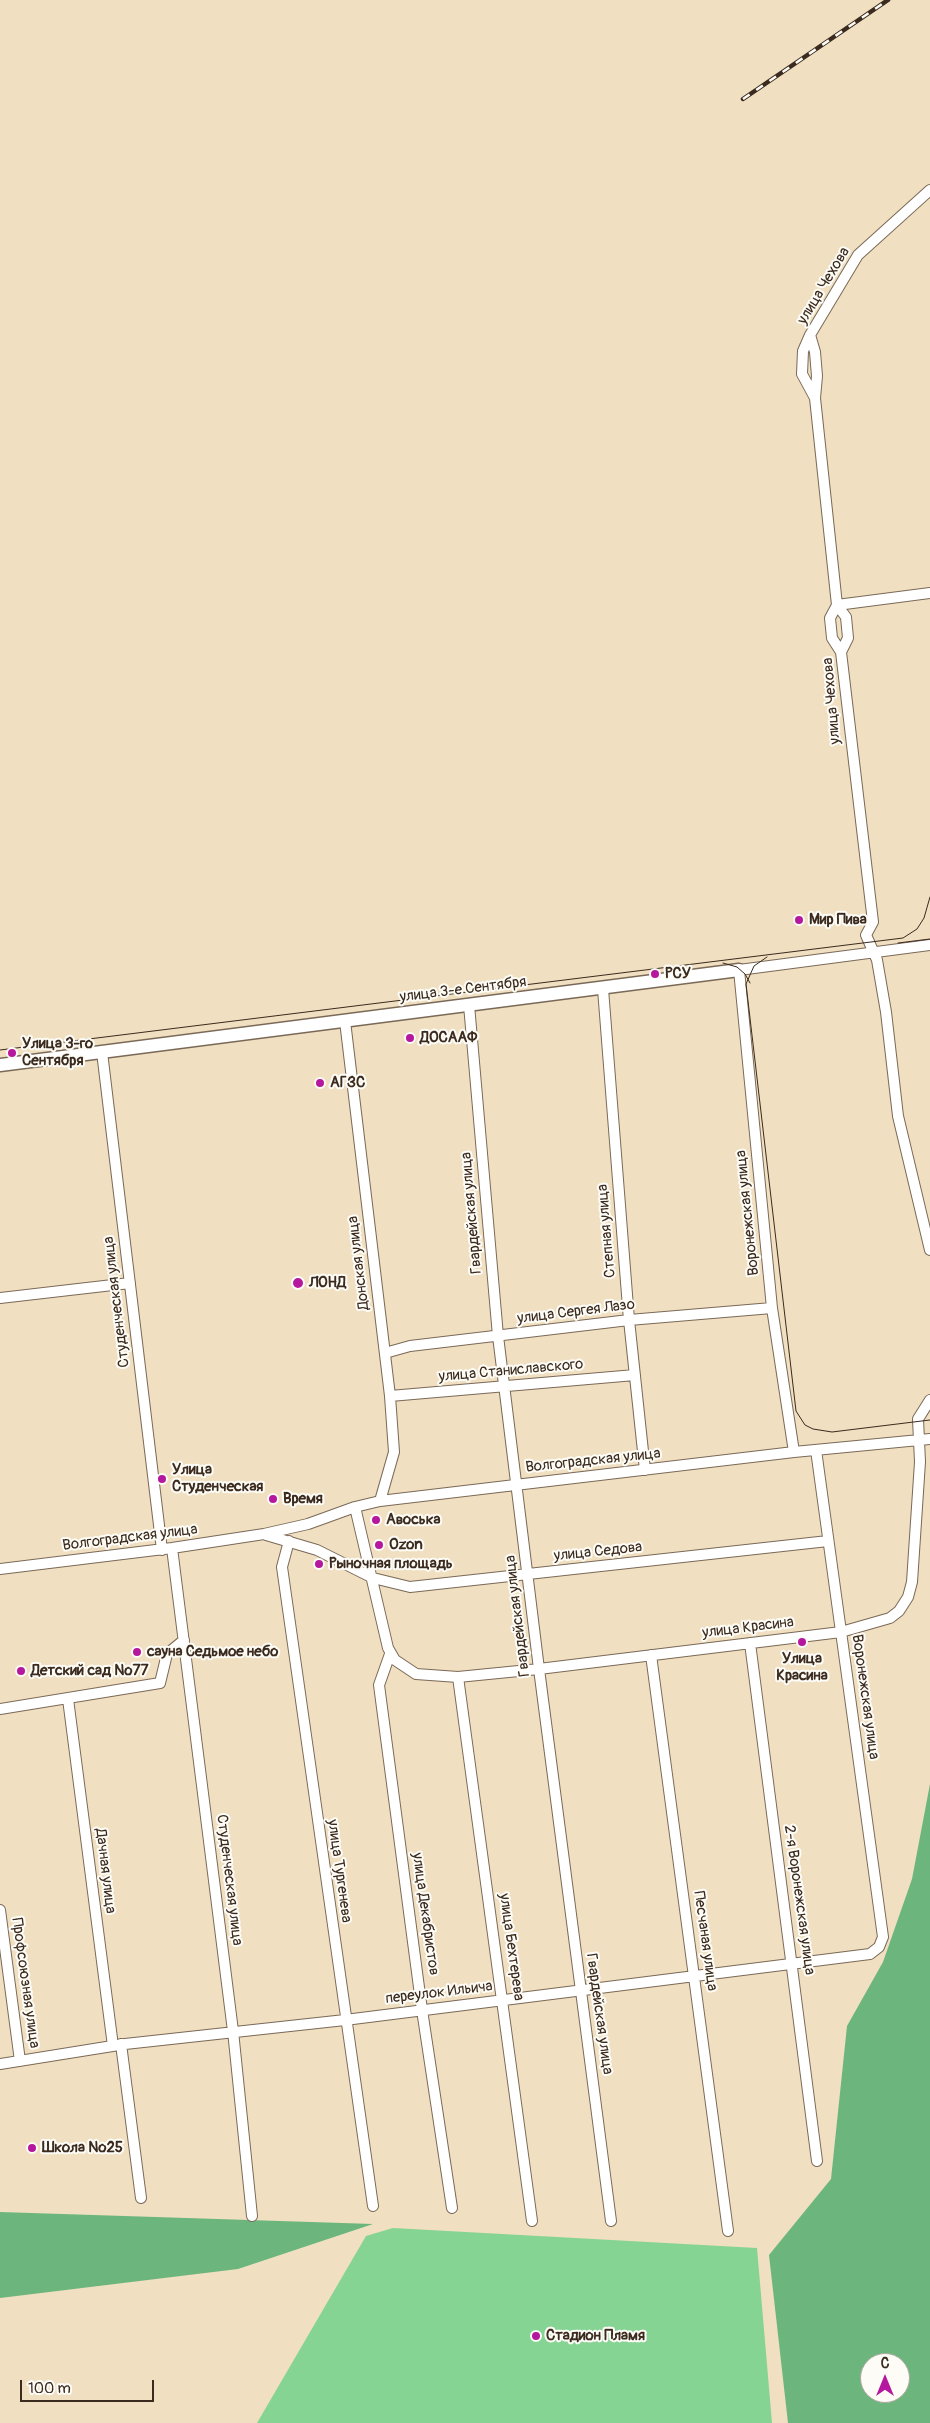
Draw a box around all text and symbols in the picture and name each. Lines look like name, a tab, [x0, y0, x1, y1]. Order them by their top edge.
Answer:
street label: улица Чехова	[794, 244, 854, 328]
street label: улица Чехова	[819, 657, 845, 745]
place label: Мир Пива	[809, 911, 867, 929]
marker: Мир Пива	[793, 914, 805, 926]
place label: РСУ	[665, 965, 691, 983]
marker: РСУ	[649, 968, 661, 980]
street label: улица 3-е Сентября	[399, 973, 527, 1007]
place label: ДОСААФ	[420, 1029, 477, 1047]
marker: ДОСААФ	[404, 1032, 416, 1044]
place label: Улица 3-го Сентября	[22, 1035, 93, 1070]
marker: Улица 3-го Сентября	[6, 1047, 18, 1059]
place label: АГЗС	[330, 1074, 365, 1092]
marker: АГЗС	[314, 1077, 326, 1089]
street label: Воронежская улица	[732, 1149, 764, 1277]
street label: Гвардейская улица	[458, 1151, 486, 1275]
street label: Степная улица	[594, 1183, 620, 1279]
street label: Донская улица	[344, 1215, 374, 1311]
street label: Студенческая улица	[100, 1235, 134, 1369]
place label: ЛОНД	[309, 1274, 346, 1292]
marker: ЛОНД	[291, 1276, 305, 1290]
street label: улица Сергея Лазо	[516, 1296, 636, 1328]
street label: улица Станиславского	[438, 1356, 584, 1386]
street label: Волгоградская улица	[525, 1445, 661, 1477]
place label: Улица Студенческая	[172, 1461, 263, 1496]
marker: Улица Студенческая	[156, 1473, 168, 1485]
place label: Время	[283, 1490, 323, 1508]
marker: Время	[267, 1493, 279, 1505]
place label: Авоська	[386, 1511, 440, 1529]
marker: Авоська	[370, 1514, 382, 1526]
street label: Волгоградская улица	[62, 1521, 198, 1555]
place label: Ozon	[389, 1536, 423, 1554]
street label: улица Седова	[553, 1538, 643, 1566]
marker: Ozon	[373, 1539, 385, 1551]
street label: Гвардейская улица	[502, 1554, 534, 1678]
place label: Рыночная площадь	[329, 1555, 453, 1573]
marker: Рыночная площадь	[313, 1558, 325, 1570]
street label: улица Красина	[701, 1613, 795, 1643]
street label: Воронежская улица	[847, 1633, 883, 1761]
marker: Улица Красина	[796, 1636, 808, 1648]
place label: сауна Седьмое небо	[147, 1643, 278, 1661]
marker: сауна Седьмое небо	[131, 1646, 143, 1658]
place label: Улица Красина	[776, 1650, 828, 1685]
place label: Детский сад №77	[31, 1662, 148, 1680]
marker: Детский сад №77	[15, 1665, 27, 1677]
street label: Студенческая улица	[212, 1813, 246, 1947]
street label: улица Тургенева	[323, 1818, 355, 1924]
street label: 2-я Воронежская улица	[780, 1824, 818, 1976]
street label: Дачная улица	[91, 1827, 119, 1915]
street label: улица Декабристов	[407, 1851, 443, 1977]
street label: Песчаная улица	[689, 1890, 721, 1992]
street label: улица Бехтерева	[495, 1892, 527, 2002]
street label: Профсоюзная улица	[7, 1917, 43, 2049]
street label: Гвардейская улица	[582, 1952, 616, 2076]
street label: переулок Ильича	[384, 1977, 494, 2009]
place label: Школа №25	[42, 2139, 123, 2157]
marker: Школа №25	[26, 2142, 38, 2154]
place label: Стадион Пламя	[546, 2327, 645, 2345]
marker: Стадион Пламя	[530, 2330, 542, 2342]
north arrow	[860, 2353, 910, 2403]
text: С	[881, 2355, 889, 2372]
scale bar	[22, 2370, 156, 2402]
text: 100 m	[28, 2379, 71, 2398]

